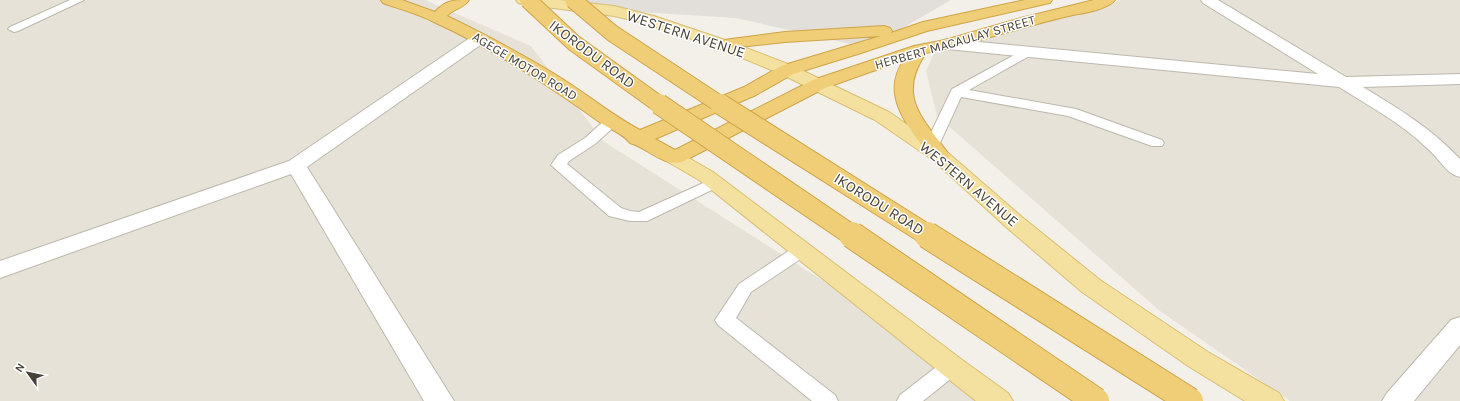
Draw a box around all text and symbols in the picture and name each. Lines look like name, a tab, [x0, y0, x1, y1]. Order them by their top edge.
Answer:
street label: WESTERN AVENUE	[625, 6, 747, 62]
street label: HERBERT MACAULAY STREET	[873, 12, 1037, 72]
street label: IKORODU ROAD	[546, 16, 638, 92]
street label: AGEGE MOTOR ROAD	[470, 29, 580, 103]
street label: WESTERN AVENUE	[916, 137, 1022, 231]
street label: IKORODU ROAD	[831, 169, 927, 239]
north arrow	[8, 353, 48, 393]
text: N	[12, 361, 28, 375]

